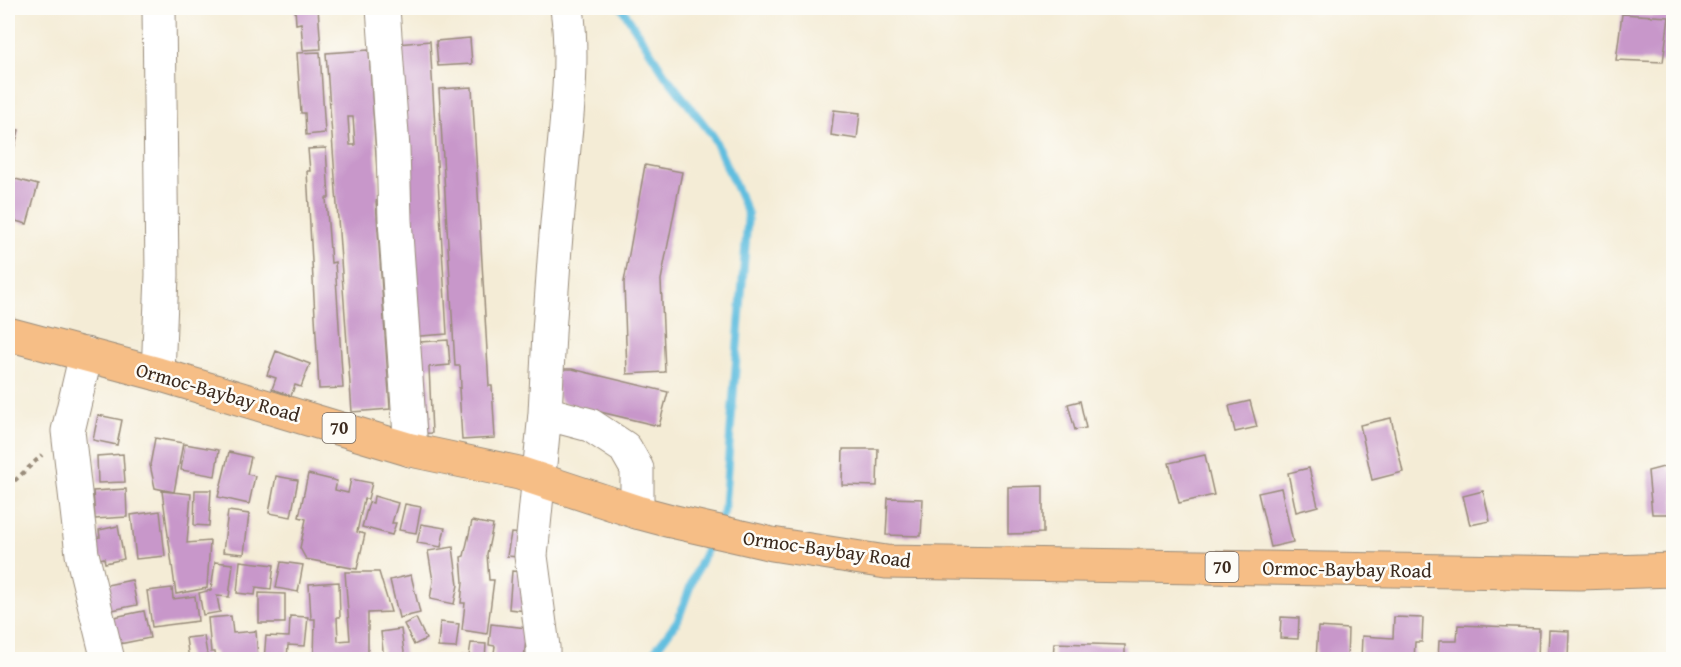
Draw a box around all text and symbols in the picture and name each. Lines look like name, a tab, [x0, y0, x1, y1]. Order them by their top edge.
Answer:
street label: Ormoc-Baybay Road	[133, 354, 304, 429]
road number: 70	[322, 413, 356, 443]
street label: Ormoc-Baybay Road	[741, 522, 913, 575]
road number: 70	[1206, 552, 1238, 582]
street label: Ormoc-Baybay Road	[1262, 553, 1432, 584]

